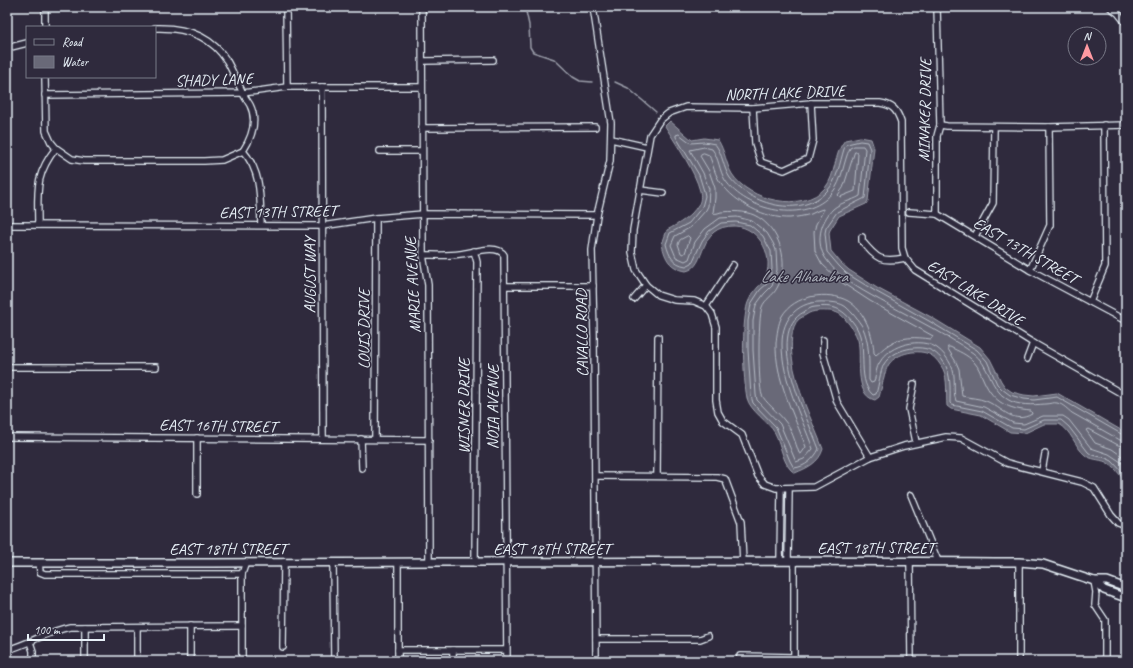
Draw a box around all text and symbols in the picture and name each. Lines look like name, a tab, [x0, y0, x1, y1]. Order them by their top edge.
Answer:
legend	[26, 26, 156, 78]
north arrow	[1067, 26, 1107, 66]
text: N	[1084, 29, 1093, 43]
text: Road	[62, 34, 84, 50]
text: Water	[62, 54, 90, 70]
street label: MINAKER DRIVE	[914, 56, 936, 162]
street label: SHADY LANE	[175, 69, 255, 91]
street label: NORTH LAKE DRIVE	[725, 81, 848, 105]
street label: EAST 13TH STREET	[219, 201, 341, 223]
street label: EAST 13TH STREET	[970, 213, 1085, 291]
street label: AUGUST WAY	[300, 234, 320, 313]
street label: MARIE AVENUE	[400, 234, 425, 333]
street label: EAST LAKE DRIVE	[924, 255, 1029, 332]
water label: Lake Alhambra	[760, 266, 849, 287]
street label: LOUIS DRIVE	[354, 287, 374, 369]
street label: CAVALLO ROAD	[571, 287, 593, 377]
street label: WISNER DRIVE	[454, 356, 474, 454]
street label: NOIA AVENUE	[483, 362, 503, 449]
street label: EAST 16TH STREET	[159, 415, 281, 437]
street label: EAST 18TH STREET	[817, 538, 939, 558]
street label: EAST 18TH STREET	[169, 539, 291, 559]
street label: EAST 18TH STREET	[493, 539, 615, 559]
scale bar	[28, 616, 104, 642]
text: 100 m	[34, 622, 61, 638]

